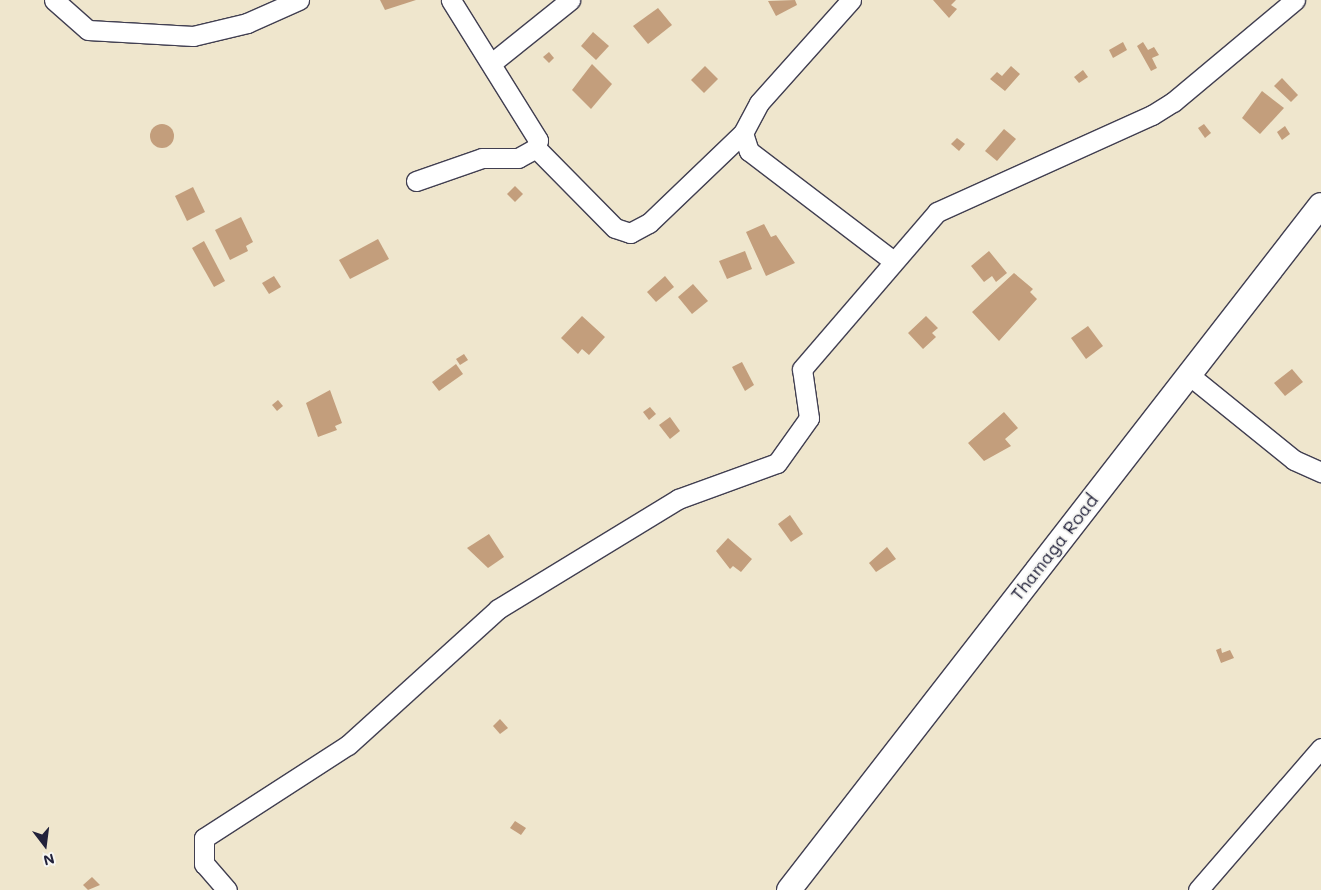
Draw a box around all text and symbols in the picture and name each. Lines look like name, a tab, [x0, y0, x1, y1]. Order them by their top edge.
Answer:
street label: Thamaga Road	[1006, 489, 1102, 605]
north arrow	[20, 820, 70, 870]
text: N	[41, 849, 57, 871]

